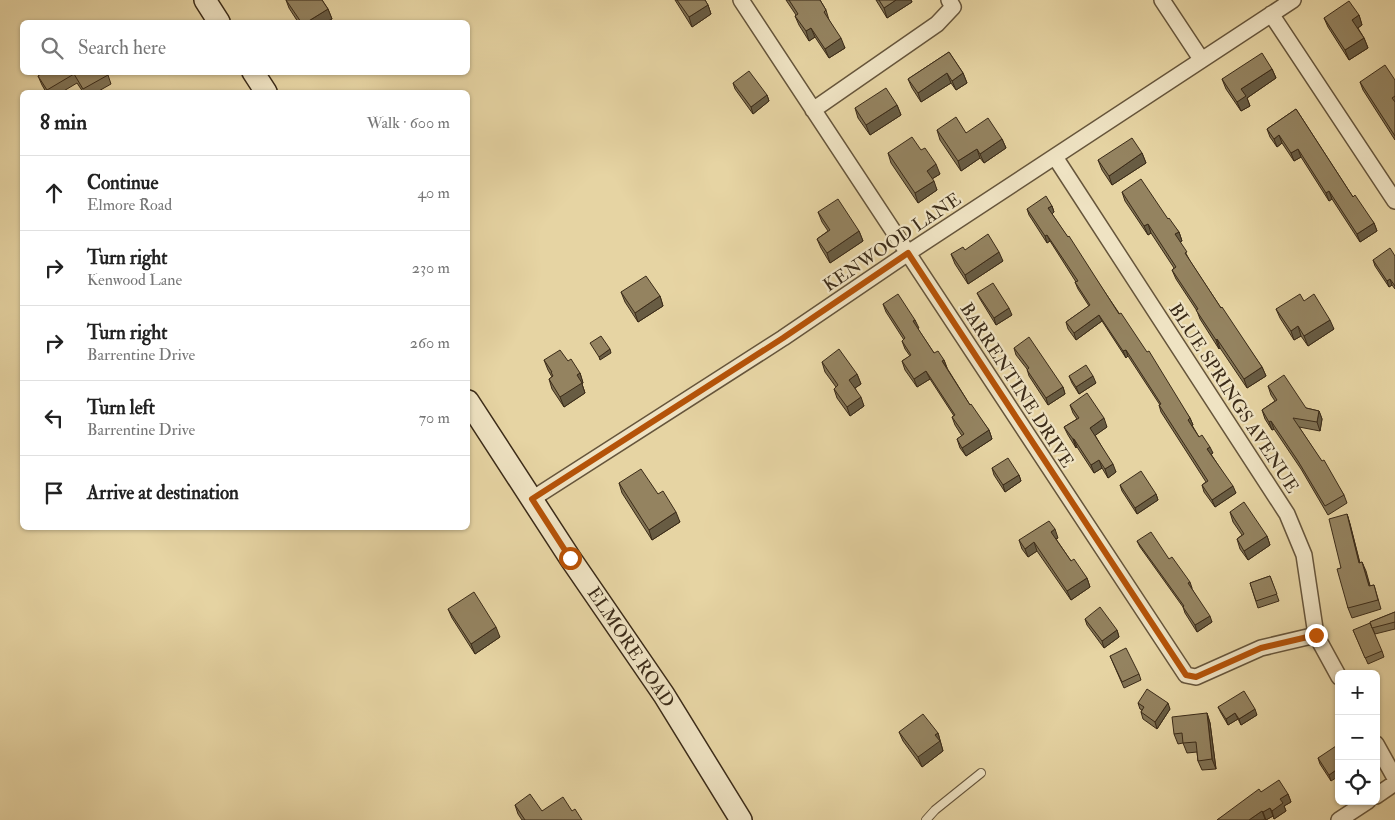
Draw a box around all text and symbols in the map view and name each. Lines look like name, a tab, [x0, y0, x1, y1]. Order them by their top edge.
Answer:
search box	[20, 20, 470, 75]
icon: search	[38, 34, 66, 62]
text: Search here	[78, 36, 166, 60]
text: 8 min	[40, 109, 87, 136]
text: Walk · 600 m	[367, 113, 450, 133]
text: Continue	[87, 171, 158, 195]
icon: ahead	[40, 179, 68, 207]
text: 40 m	[417, 183, 450, 203]
street label: KENWOOD LANE	[819, 188, 966, 297]
text: Elmore Road	[87, 195, 172, 215]
text: Turn right	[87, 246, 167, 270]
icon: right	[40, 254, 68, 282]
text: 230 m	[412, 258, 450, 278]
text: Kenwood Lane	[87, 270, 182, 290]
street label: BARRENTINE DRIVE	[955, 299, 1079, 472]
street label: BLUE SPRINGS AVENUE	[1163, 299, 1304, 498]
text: Turn right	[87, 321, 167, 345]
icon: right	[40, 329, 68, 357]
text: 260 m	[410, 333, 450, 353]
text: Barrentine Drive	[87, 345, 195, 365]
text: Turn left	[87, 396, 155, 420]
icon: left	[40, 404, 68, 432]
text: 70 m	[419, 408, 450, 428]
text: Barrentine Drive	[87, 420, 195, 440]
icon: arrive	[40, 479, 68, 507]
text: Arrive at destination	[87, 481, 239, 505]
route start	[559, 547, 582, 570]
street label: ELMORE ROAD	[582, 583, 679, 712]
route end	[1305, 624, 1328, 647]
map controls	[1335, 670, 1380, 805]
button: +	[1335, 670, 1380, 715]
button: −	[1335, 715, 1380, 760]
button: locate	[1335, 760, 1380, 805]

